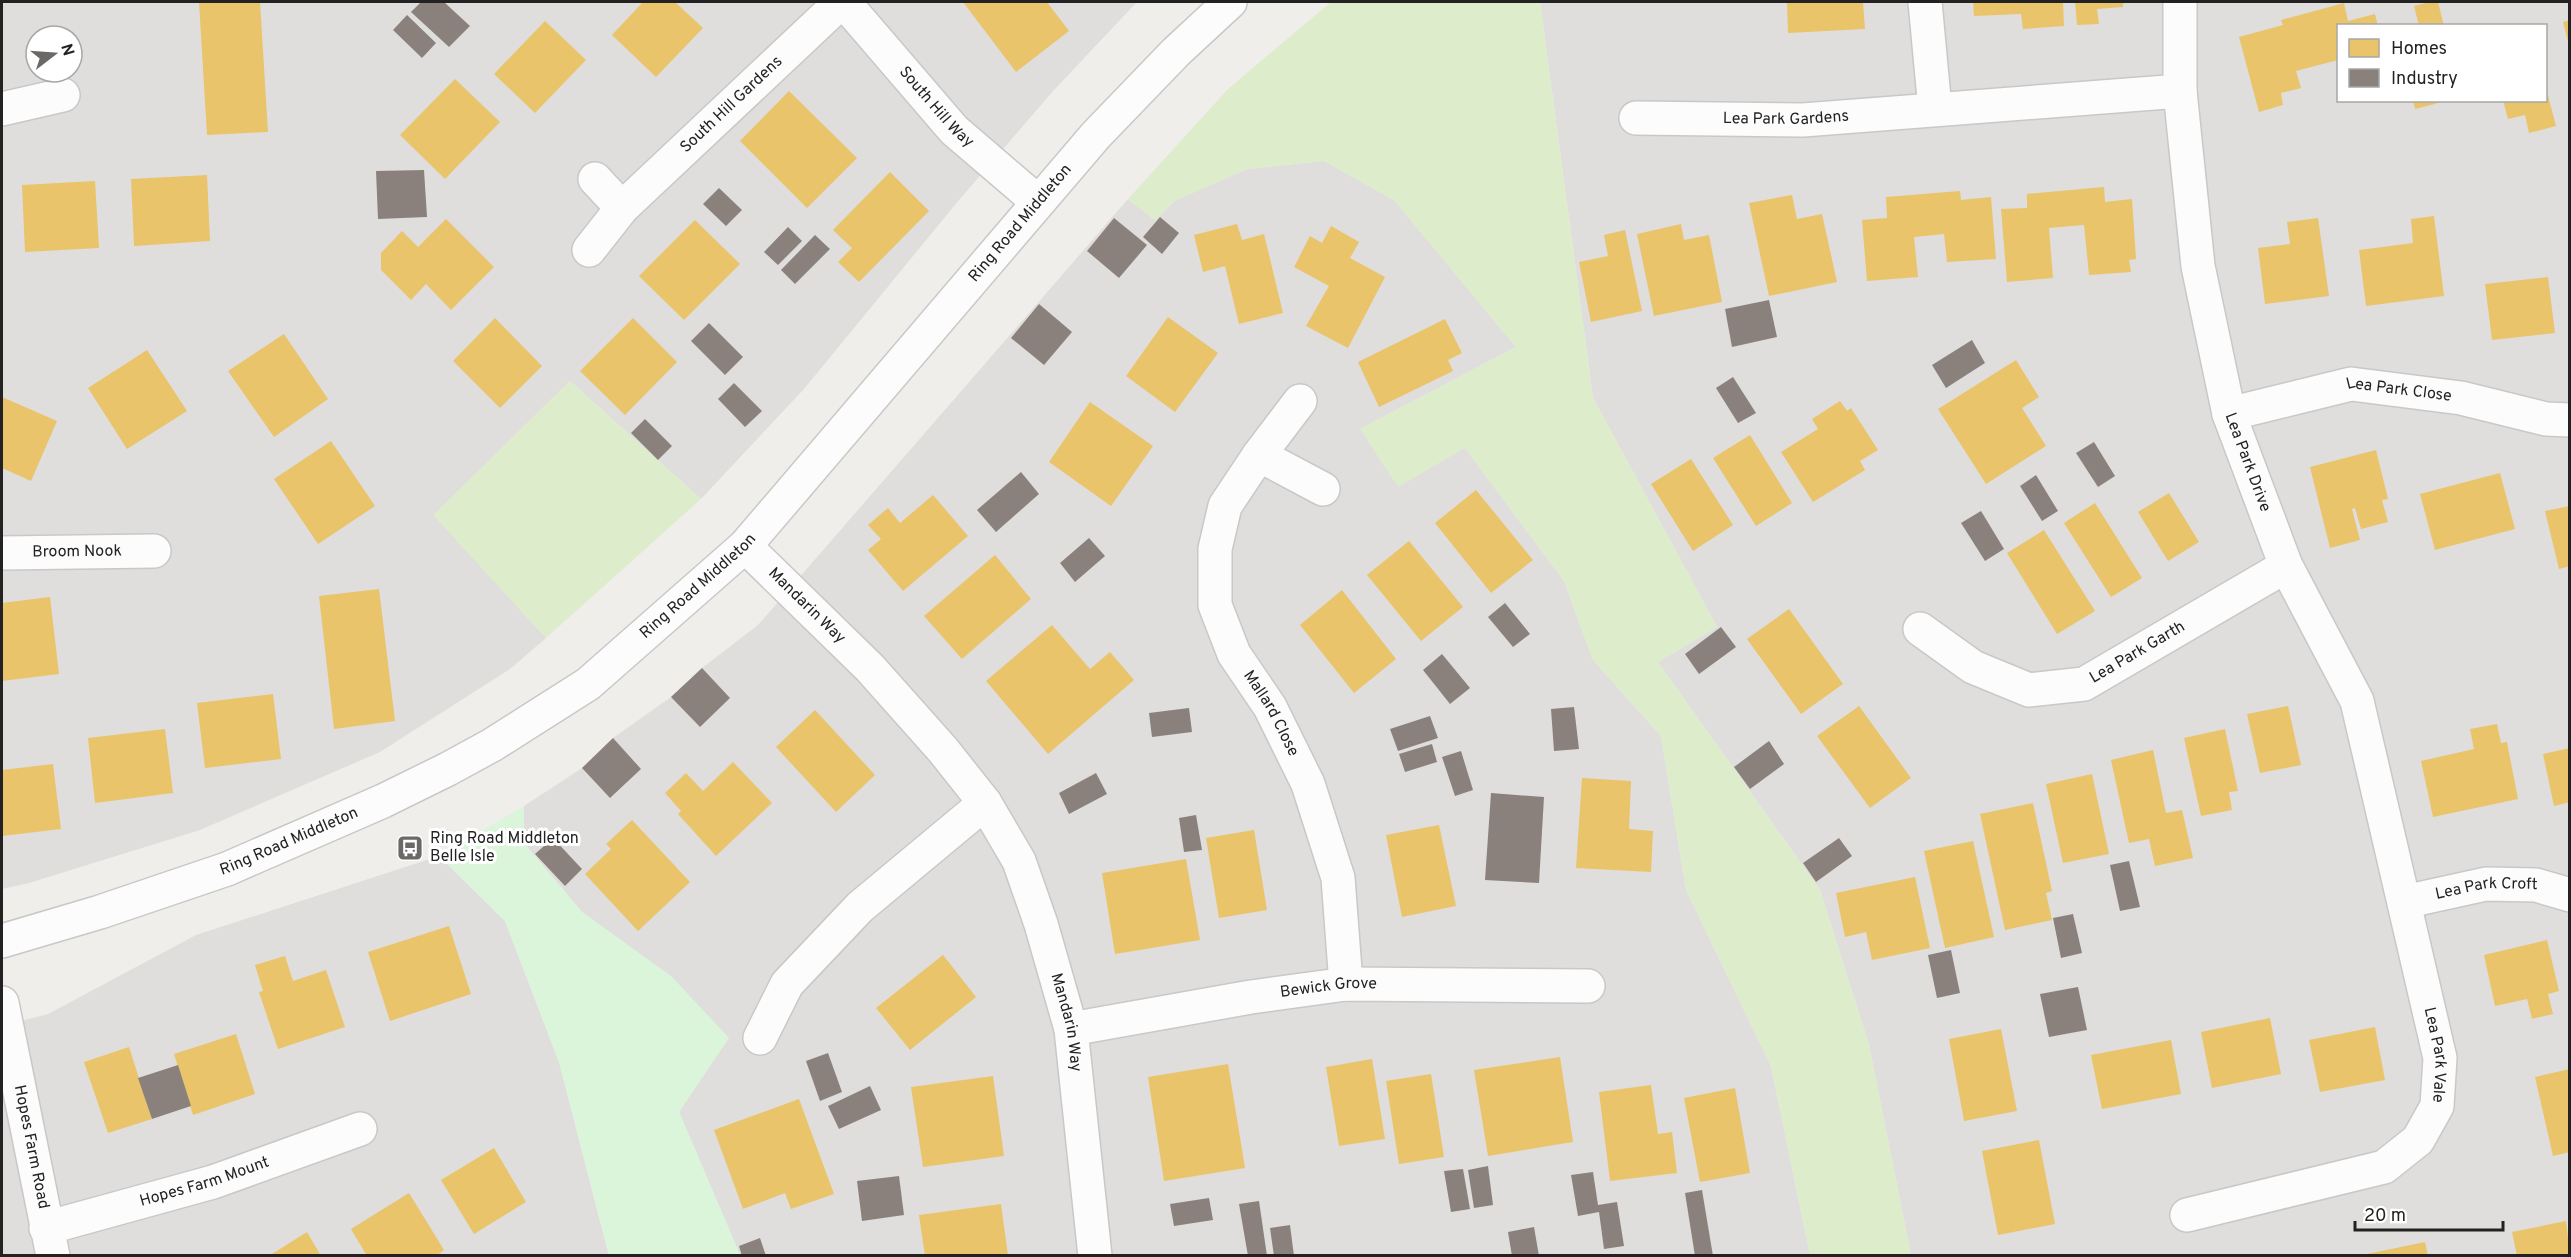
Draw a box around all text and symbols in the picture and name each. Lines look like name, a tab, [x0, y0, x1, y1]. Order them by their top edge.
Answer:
north arrow	[24, 24, 84, 84]
legend	[2337, 24, 2547, 102]
text: Homes	[2391, 38, 2447, 61]
text: N	[55, 42, 78, 59]
street label: South Hill Gardens	[676, 52, 787, 158]
street label: South Hill Way	[894, 63, 978, 152]
text: Industry	[2391, 68, 2458, 91]
street label: Lea Park Gardens	[1723, 106, 1850, 130]
street label: Ring Road Middleton	[965, 160, 1076, 287]
street label: Lea Park Close	[2344, 373, 2453, 407]
street label: Lea Park Drive	[2220, 410, 2275, 515]
street label: Ring Road Middleton	[636, 530, 761, 643]
street label: Broom Nook	[32, 541, 122, 563]
street label: Mandarin Way	[764, 564, 849, 648]
street label: Lea Park Garth	[2086, 617, 2189, 688]
street label: Mallard Close	[1238, 667, 1303, 760]
street label: Ring Road Middleton	[217, 803, 361, 881]
place label: Ring Road Middleton Belle Isle	[430, 829, 579, 867]
bus stop icon: Ring Road Middleton Belle Isle	[395, 833, 425, 863]
street label: Lea Park Croft	[2434, 874, 2538, 905]
street label: Mandarin Way	[1046, 971, 1085, 1073]
street label: Bewick Grove	[1279, 974, 1377, 1003]
street label: Lea Park Vale	[2419, 1005, 2450, 1103]
street label: Hopes Farm Road	[9, 1083, 53, 1211]
street label: Hopes Farm Mount	[137, 1153, 272, 1212]
scale bar	[2355, 1194, 2504, 1232]
text: 20 m	[2364, 1205, 2406, 1228]

